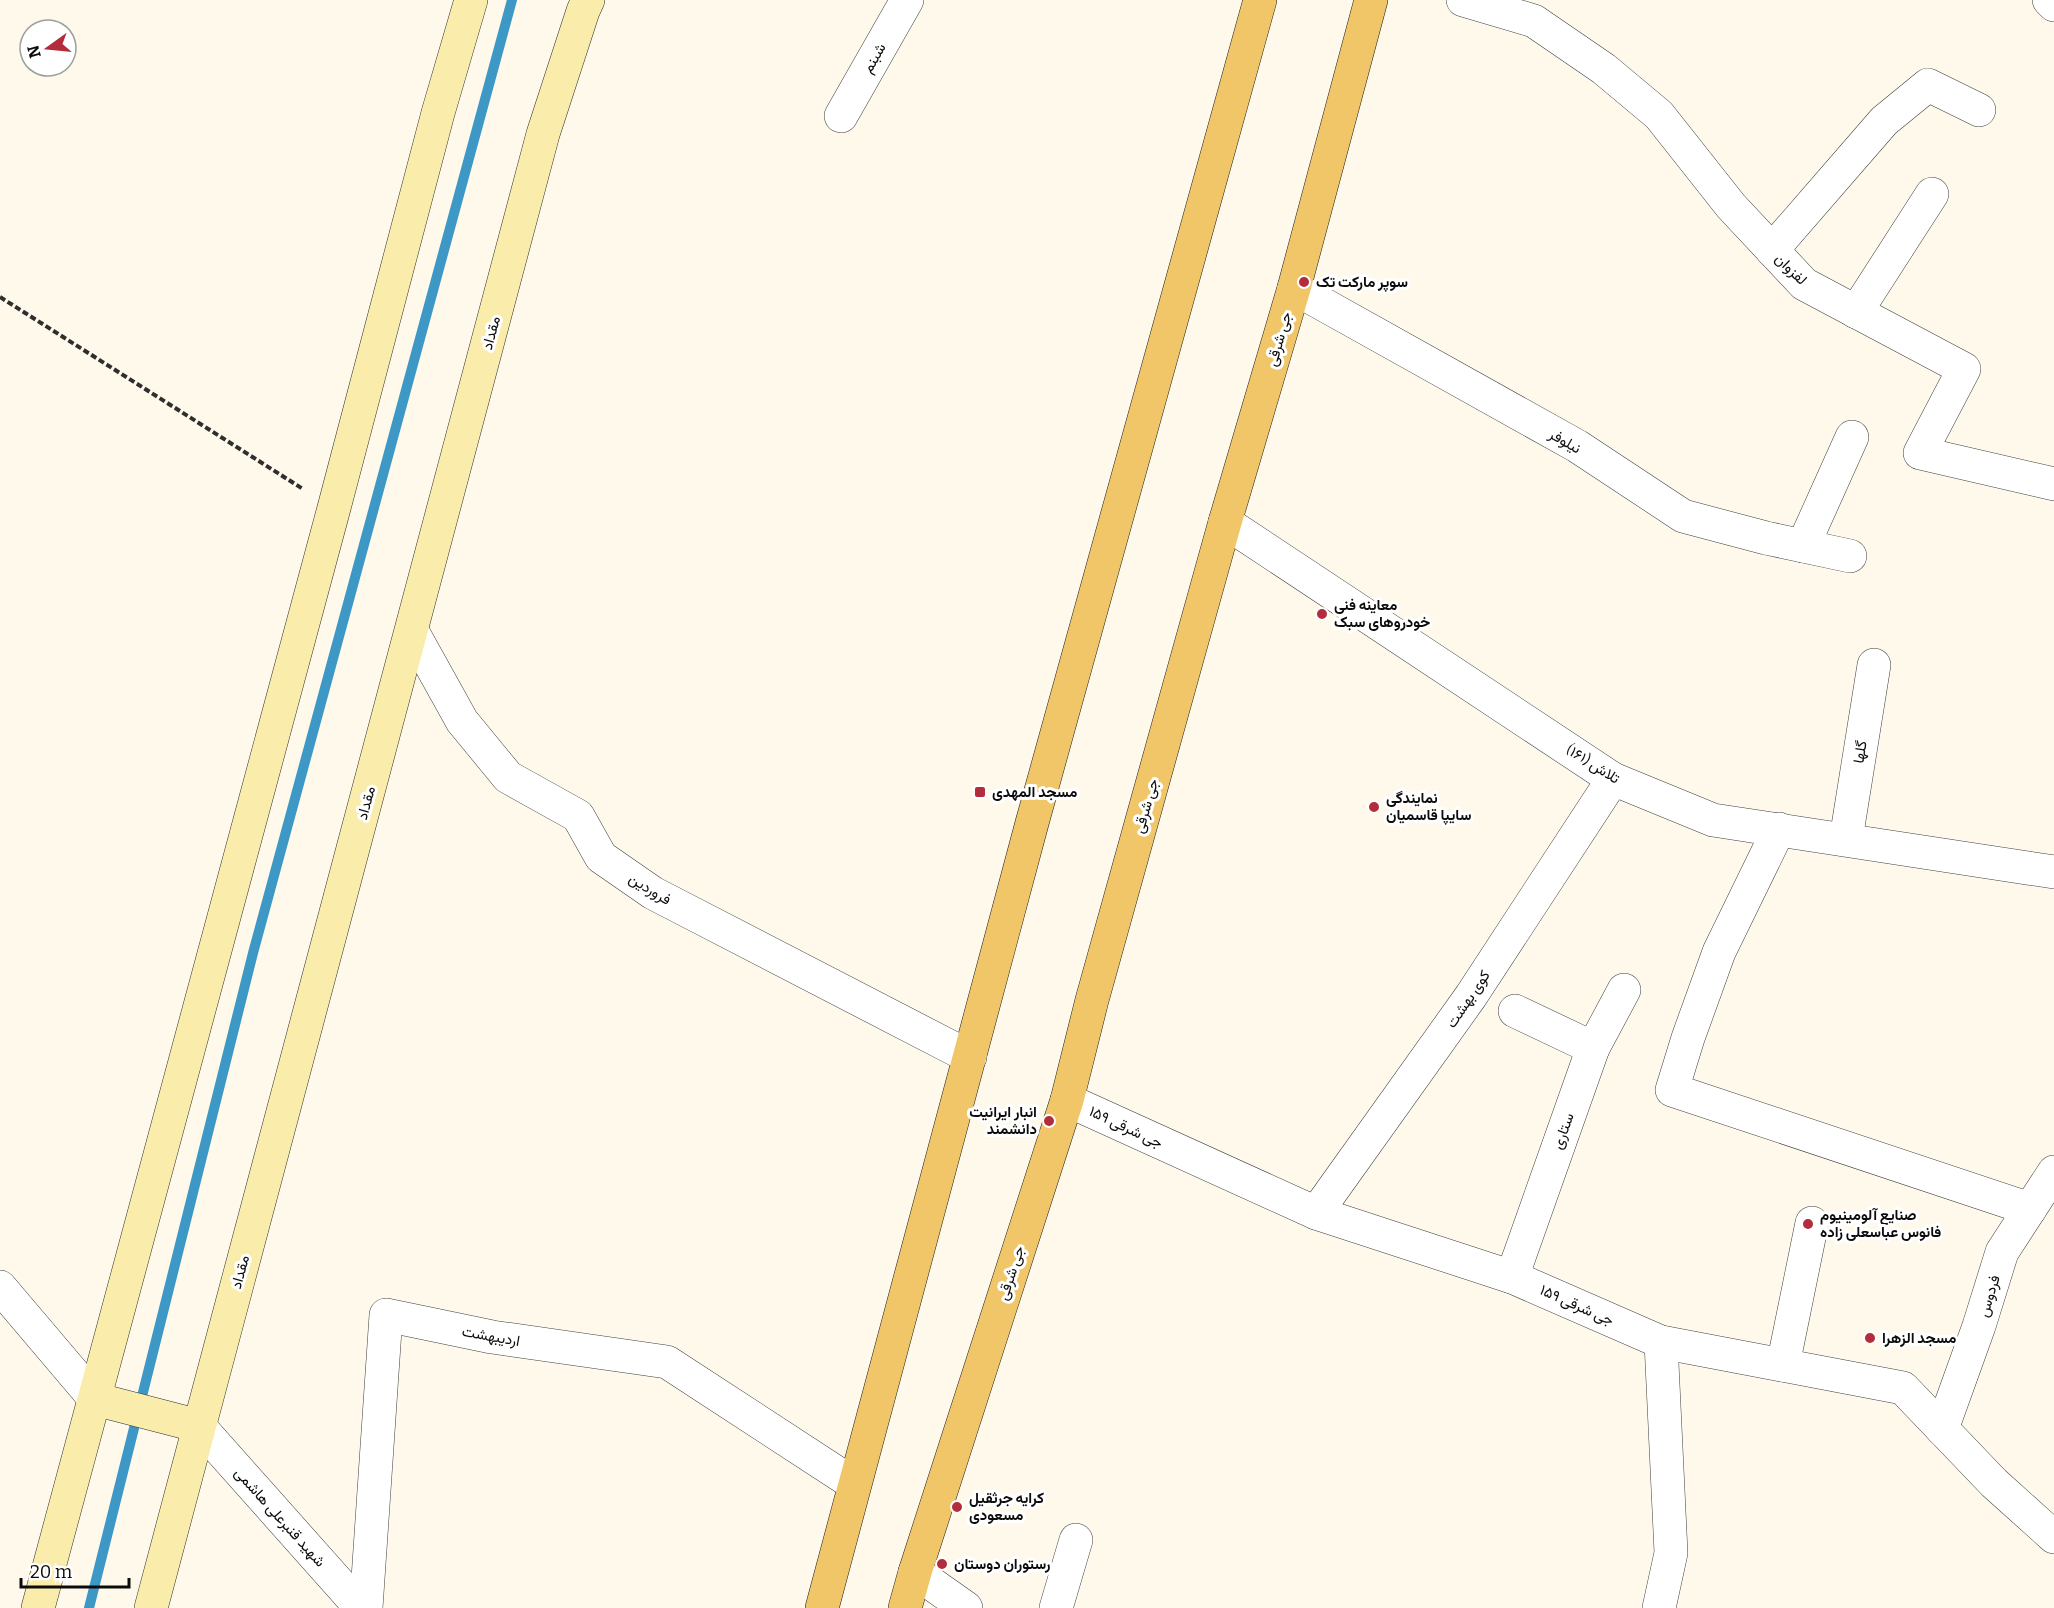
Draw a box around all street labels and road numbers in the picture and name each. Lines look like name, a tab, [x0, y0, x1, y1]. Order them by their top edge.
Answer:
street label: شبنم	[858, 40, 891, 77]
street label: لفزوان	[1771, 249, 1811, 289]
street label: جی شرقی	[1263, 310, 1296, 369]
street label: مقداد	[478, 314, 504, 352]
street label: نیلوفر	[1545, 424, 1584, 457]
street label: گلها	[1849, 739, 1871, 765]
street label: تلاش (۱۶۱)	[1562, 740, 1623, 788]
street label: جی شرقی	[1130, 777, 1163, 836]
street label: مقداد	[353, 784, 379, 822]
street label: فروردین	[625, 869, 674, 910]
street label: کوی بهشت	[1442, 967, 1495, 1032]
street label: جی شرقی ۱۵۹	[1086, 1102, 1166, 1153]
street label: ستاری	[1548, 1110, 1579, 1152]
street label: جی شرقی	[994, 1244, 1029, 1303]
street label: مقداد	[227, 1253, 253, 1291]
street label: فردوس	[1974, 1273, 2005, 1320]
street label: جی شرقی ۱۵۹	[1537, 1281, 1617, 1330]
street label: اردیبهشت	[461, 1322, 521, 1350]
street label: شهید قنبرعلی هاشمی	[230, 1464, 329, 1571]

